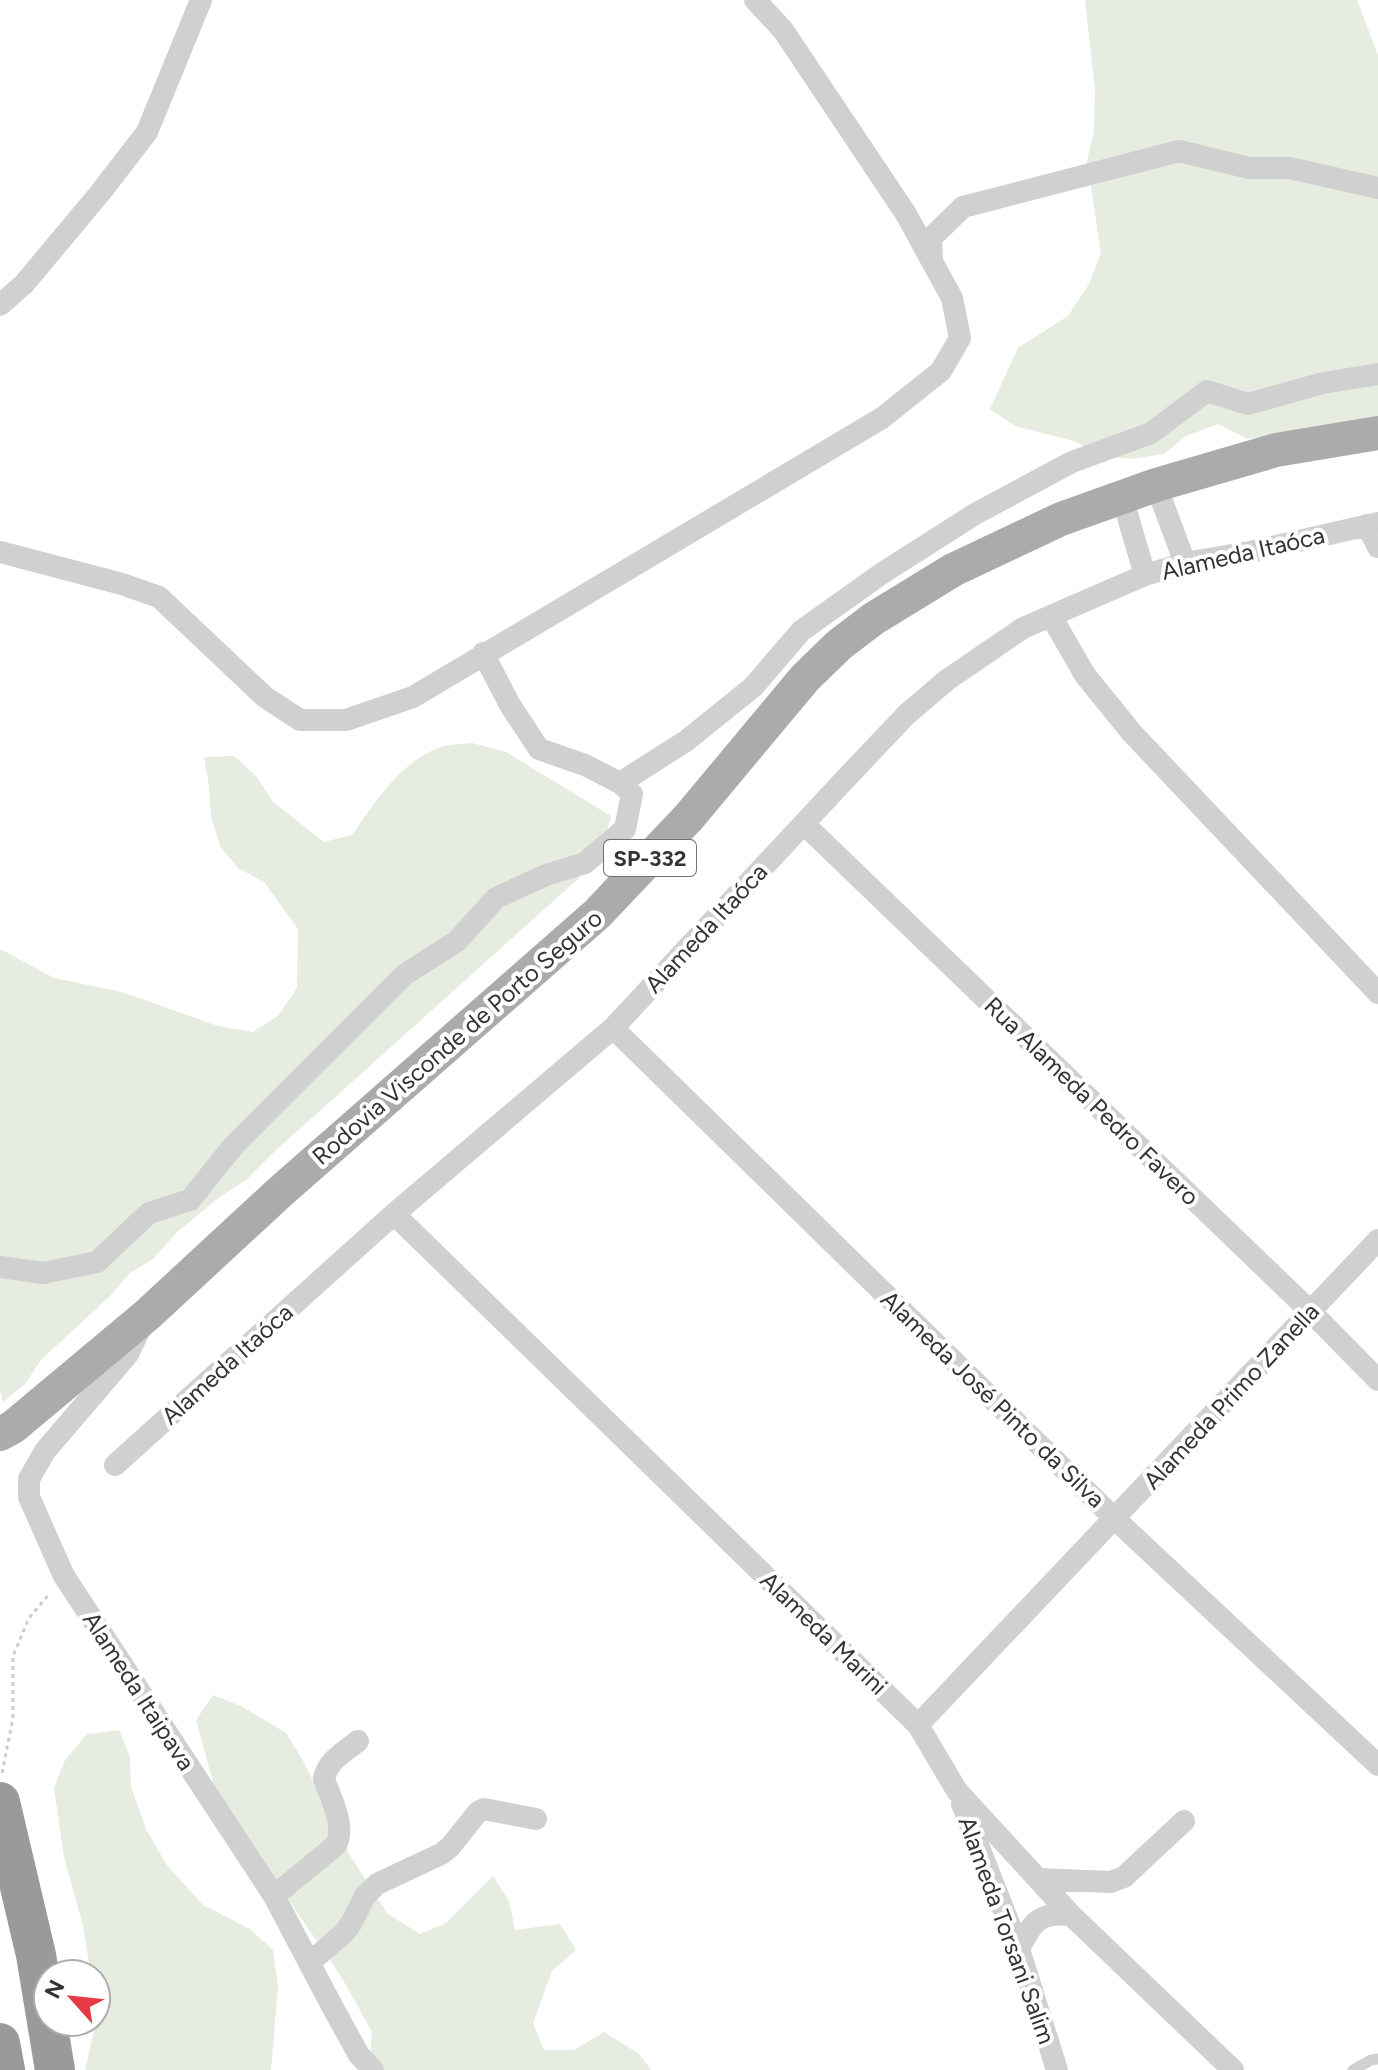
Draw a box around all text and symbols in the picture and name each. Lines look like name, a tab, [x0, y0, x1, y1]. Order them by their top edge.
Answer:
street label: Alameda Itaóca	[1159, 520, 1327, 586]
road number: SP-332	[604, 840, 696, 876]
street label: Alameda Itaóca	[639, 857, 773, 999]
street label: Rodovia Visconde de Porto Seguro	[306, 903, 608, 1171]
street label: Rua Alameda Pedro Favero	[979, 991, 1205, 1211]
street label: Alameda José Pinto da Silva	[875, 1284, 1111, 1514]
street label: Alameda Primo Zanella	[1137, 1297, 1325, 1495]
street label: Alameda Itaóca	[155, 1298, 299, 1430]
street label: Alameda Marini	[755, 1565, 893, 1701]
street label: Alameda Itaipava	[77, 1606, 201, 1776]
street label: Alameda Torsani Salim	[952, 1812, 1062, 2048]
north arrow	[32, 1958, 112, 2038]
text: N	[39, 1975, 71, 2003]

